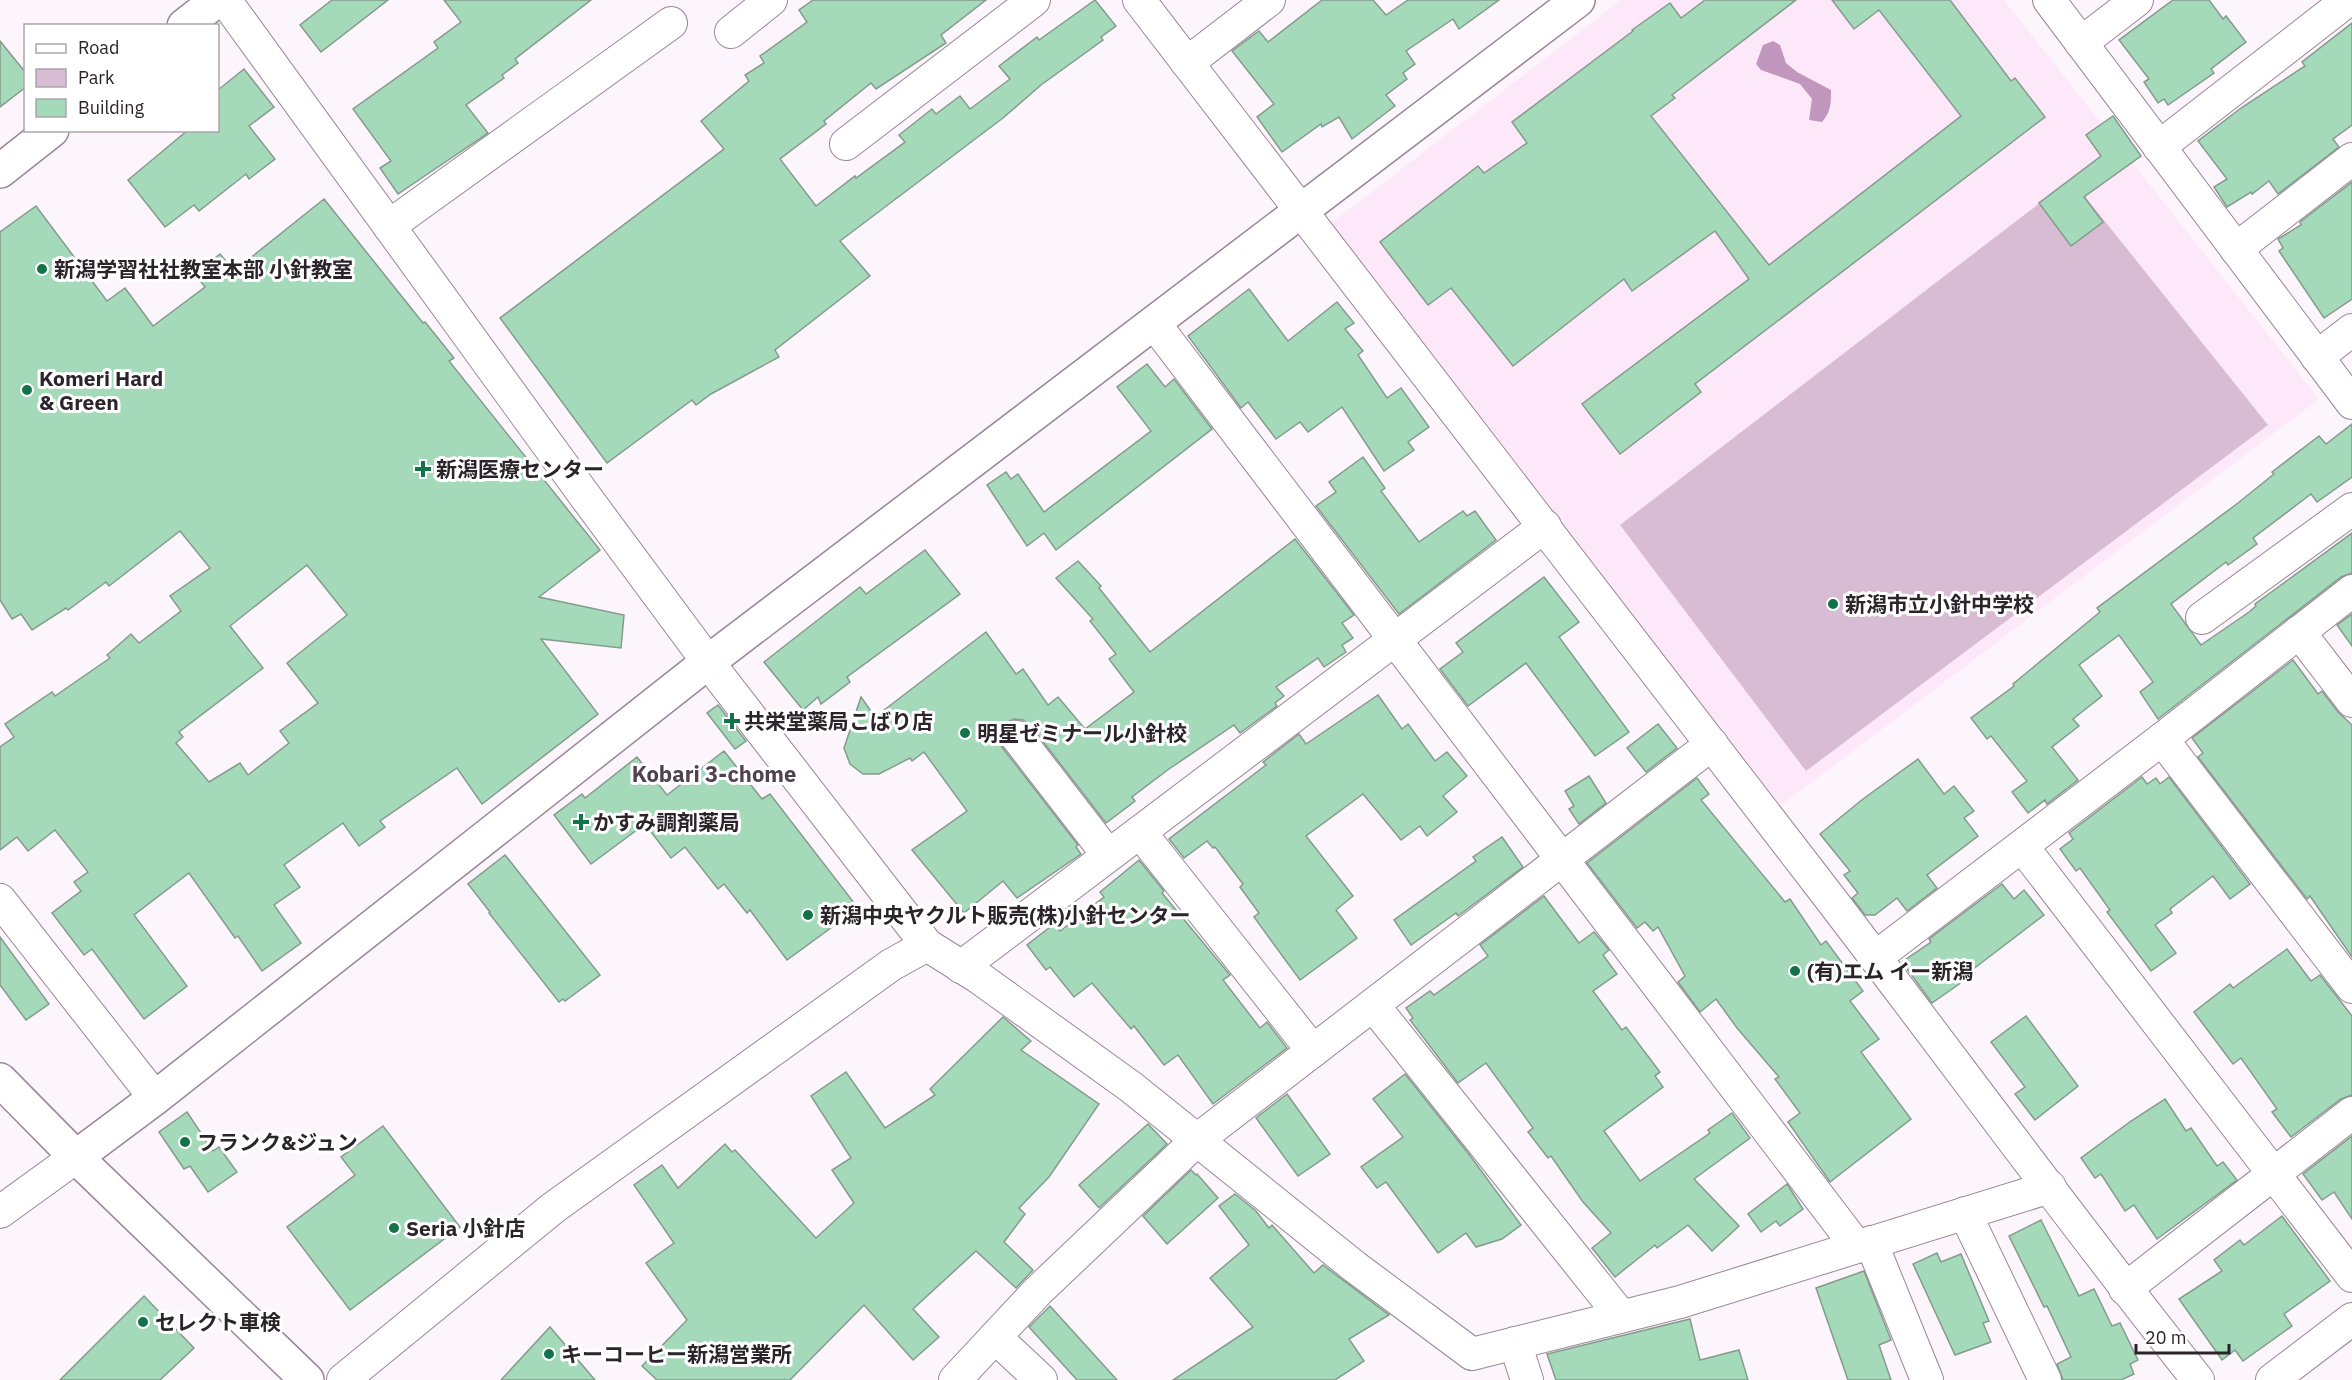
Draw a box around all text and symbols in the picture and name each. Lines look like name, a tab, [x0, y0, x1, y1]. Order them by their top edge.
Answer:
legend	[24, 24, 219, 132]
text: Road	[78, 36, 119, 59]
text: Park	[78, 66, 115, 89]
text: Building	[78, 96, 145, 119]
place label: 新潟学習社社教室本部 小針教室	[54, 255, 353, 283]
marker: 新潟学習社社教室本部 小針教室	[35, 262, 49, 276]
place label: Komeri Hard & Green	[39, 364, 163, 416]
marker: Komeri Hard & Green	[20, 383, 34, 397]
place label: 新潟医療センター	[436, 455, 604, 483]
marker: 新潟医療センター	[414, 460, 432, 478]
place label: 新潟市立小針中学校	[1845, 590, 2034, 618]
marker: 新潟市立小針中学校	[1826, 597, 1840, 611]
place label: 共栄堂薬局こばり店	[744, 707, 933, 735]
marker: 共栄堂薬局こばり店	[725, 714, 739, 728]
place label: 明星ゼミナール小針校	[977, 719, 1187, 747]
marker: 明星ゼミナール小針校	[958, 726, 972, 740]
district label: Kobari 3-chome	[632, 759, 796, 788]
place label: かすみ調剤薬局	[593, 808, 740, 836]
marker: かすみ調剤薬局	[574, 815, 588, 829]
place label: 新潟中央ヤクルト販売(株)小針センター	[820, 901, 1191, 929]
marker: 新潟中央ヤクルト販売(株)小針センター	[801, 908, 815, 922]
place label: (有)エム イー新潟	[1807, 957, 1973, 985]
marker: (有)エム イー新潟	[1788, 964, 1802, 978]
place label: フランク&ジュン	[197, 1128, 358, 1156]
marker: フランク&ジュン	[178, 1135, 192, 1149]
place label: Seria 小針店	[406, 1214, 525, 1242]
marker: Seria 小針店	[387, 1221, 401, 1235]
place label: セレクト車検	[155, 1308, 281, 1336]
marker: セレクト車検	[136, 1315, 150, 1329]
scale bar	[2136, 1317, 2229, 1355]
text: 20 m	[2145, 1326, 2187, 1349]
place label: キーコーヒー新潟営業所	[561, 1340, 792, 1368]
marker: キーコーヒー新潟営業所	[542, 1347, 556, 1361]

